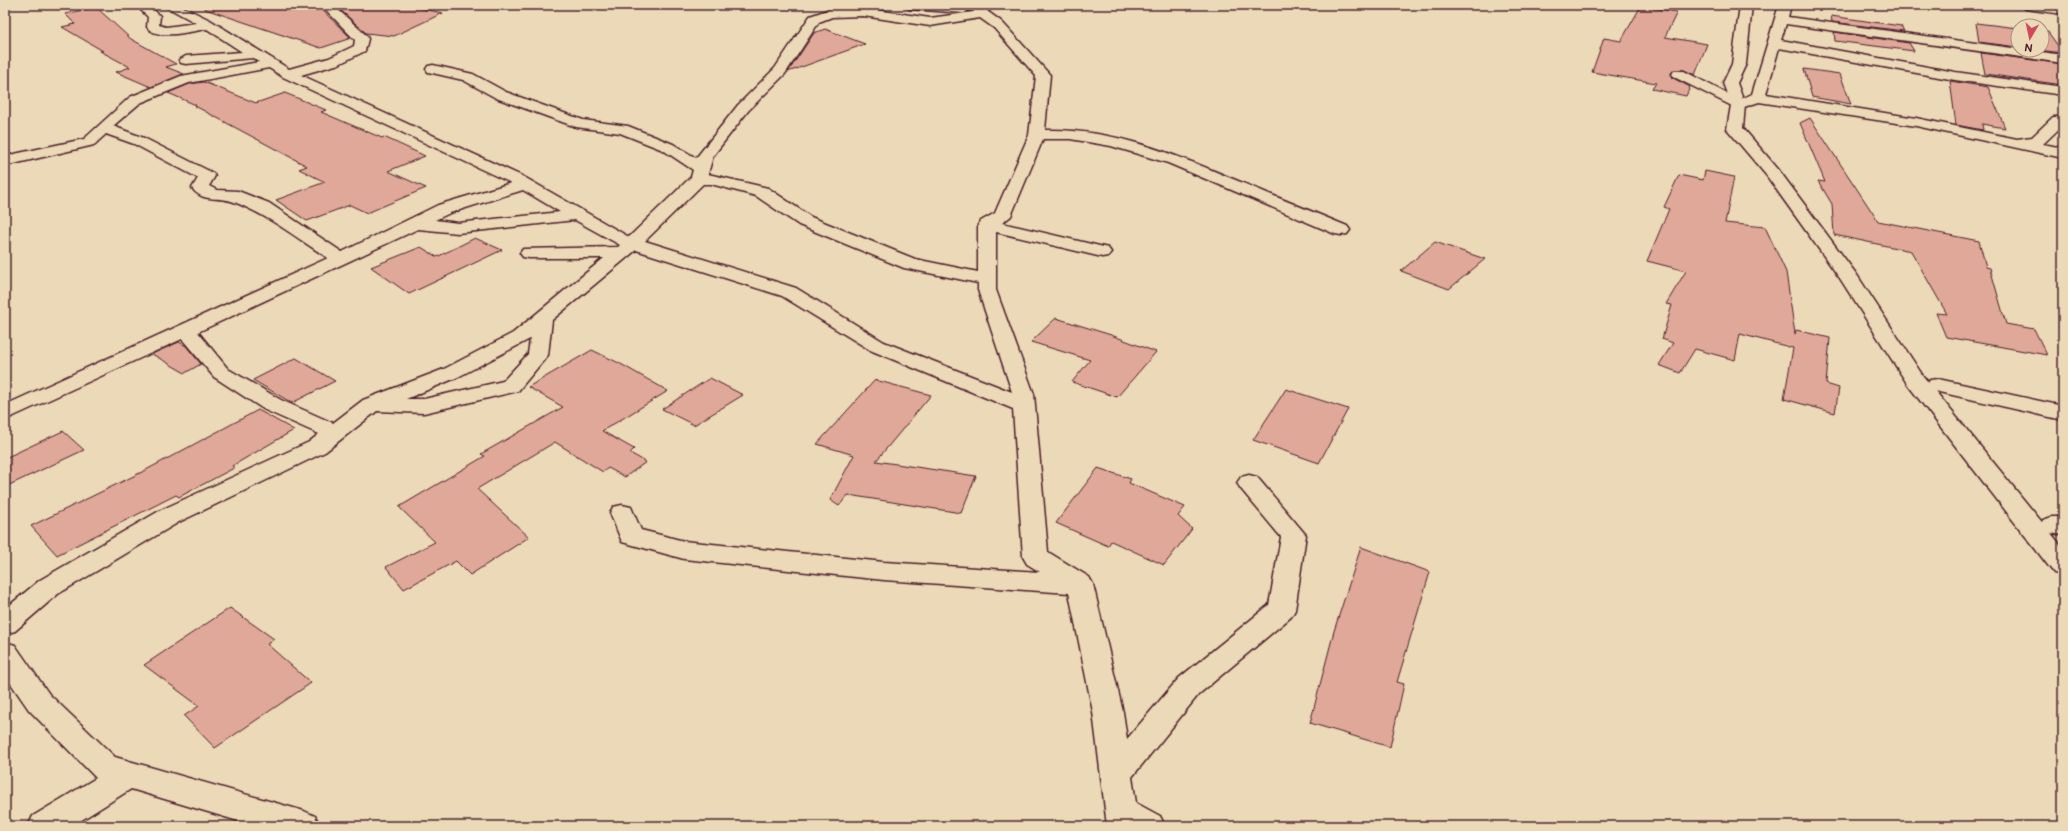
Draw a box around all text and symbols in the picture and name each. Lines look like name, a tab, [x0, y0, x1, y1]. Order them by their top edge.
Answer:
north arrow	[2010, 18, 2050, 58]
text: N	[2023, 40, 2034, 54]

